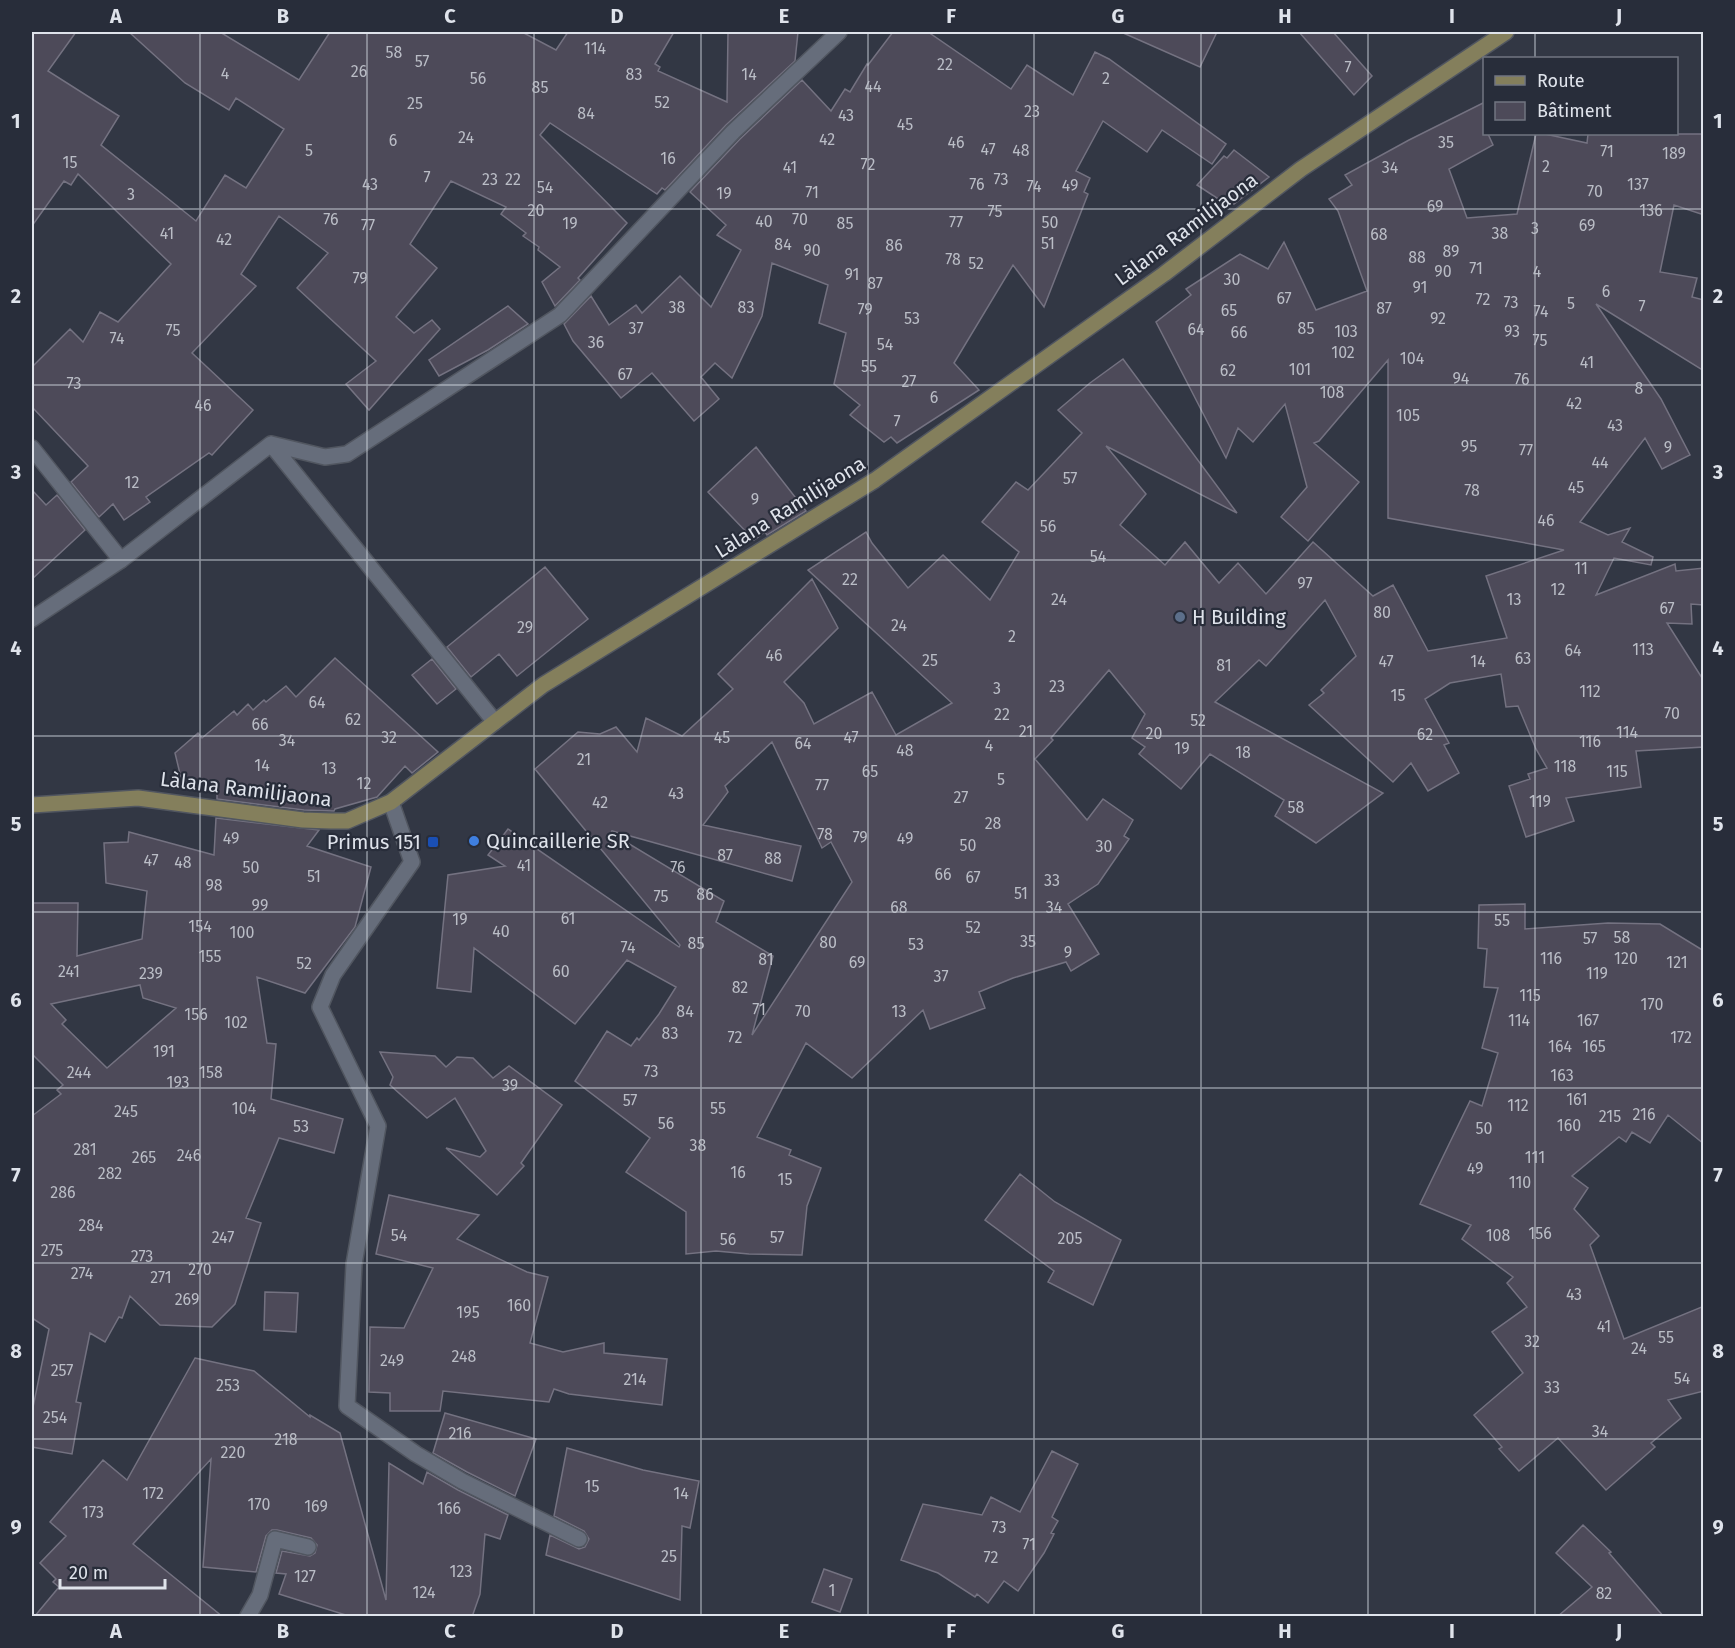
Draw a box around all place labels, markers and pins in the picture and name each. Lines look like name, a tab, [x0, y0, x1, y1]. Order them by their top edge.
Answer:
place label: H Building	[1192, 605, 1286, 629]
marker: H Building	[1173, 610, 1187, 624]
place label: Quincaillerie SR	[486, 829, 630, 853]
place label: Primus 151	[327, 830, 421, 854]
marker: Quincaillerie SR	[467, 834, 481, 848]
marker: Primus 151	[426, 835, 440, 849]

